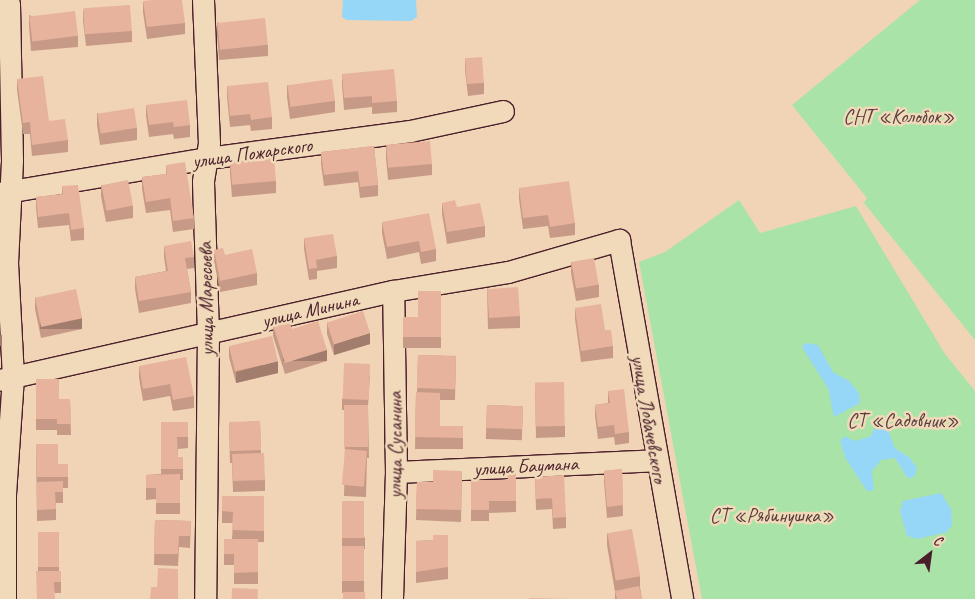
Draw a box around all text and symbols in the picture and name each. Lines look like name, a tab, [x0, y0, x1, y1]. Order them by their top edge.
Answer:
park label: СНТ «Колобок»	[843, 104, 955, 128]
street label: улица Пожарского	[189, 133, 315, 173]
street label: улица Маресьева	[193, 241, 219, 357]
street label: улица Минина	[259, 287, 361, 333]
street label: улица Лобачевского	[626, 353, 672, 485]
street label: улица Сусанина	[383, 392, 407, 498]
park label: СТ «Садовник»	[847, 408, 959, 432]
street label: улица Баумана	[473, 451, 579, 481]
park label: СТ «Рябинушка»	[710, 503, 834, 527]
north arrow	[905, 529, 955, 579]
text: С	[931, 531, 945, 550]

